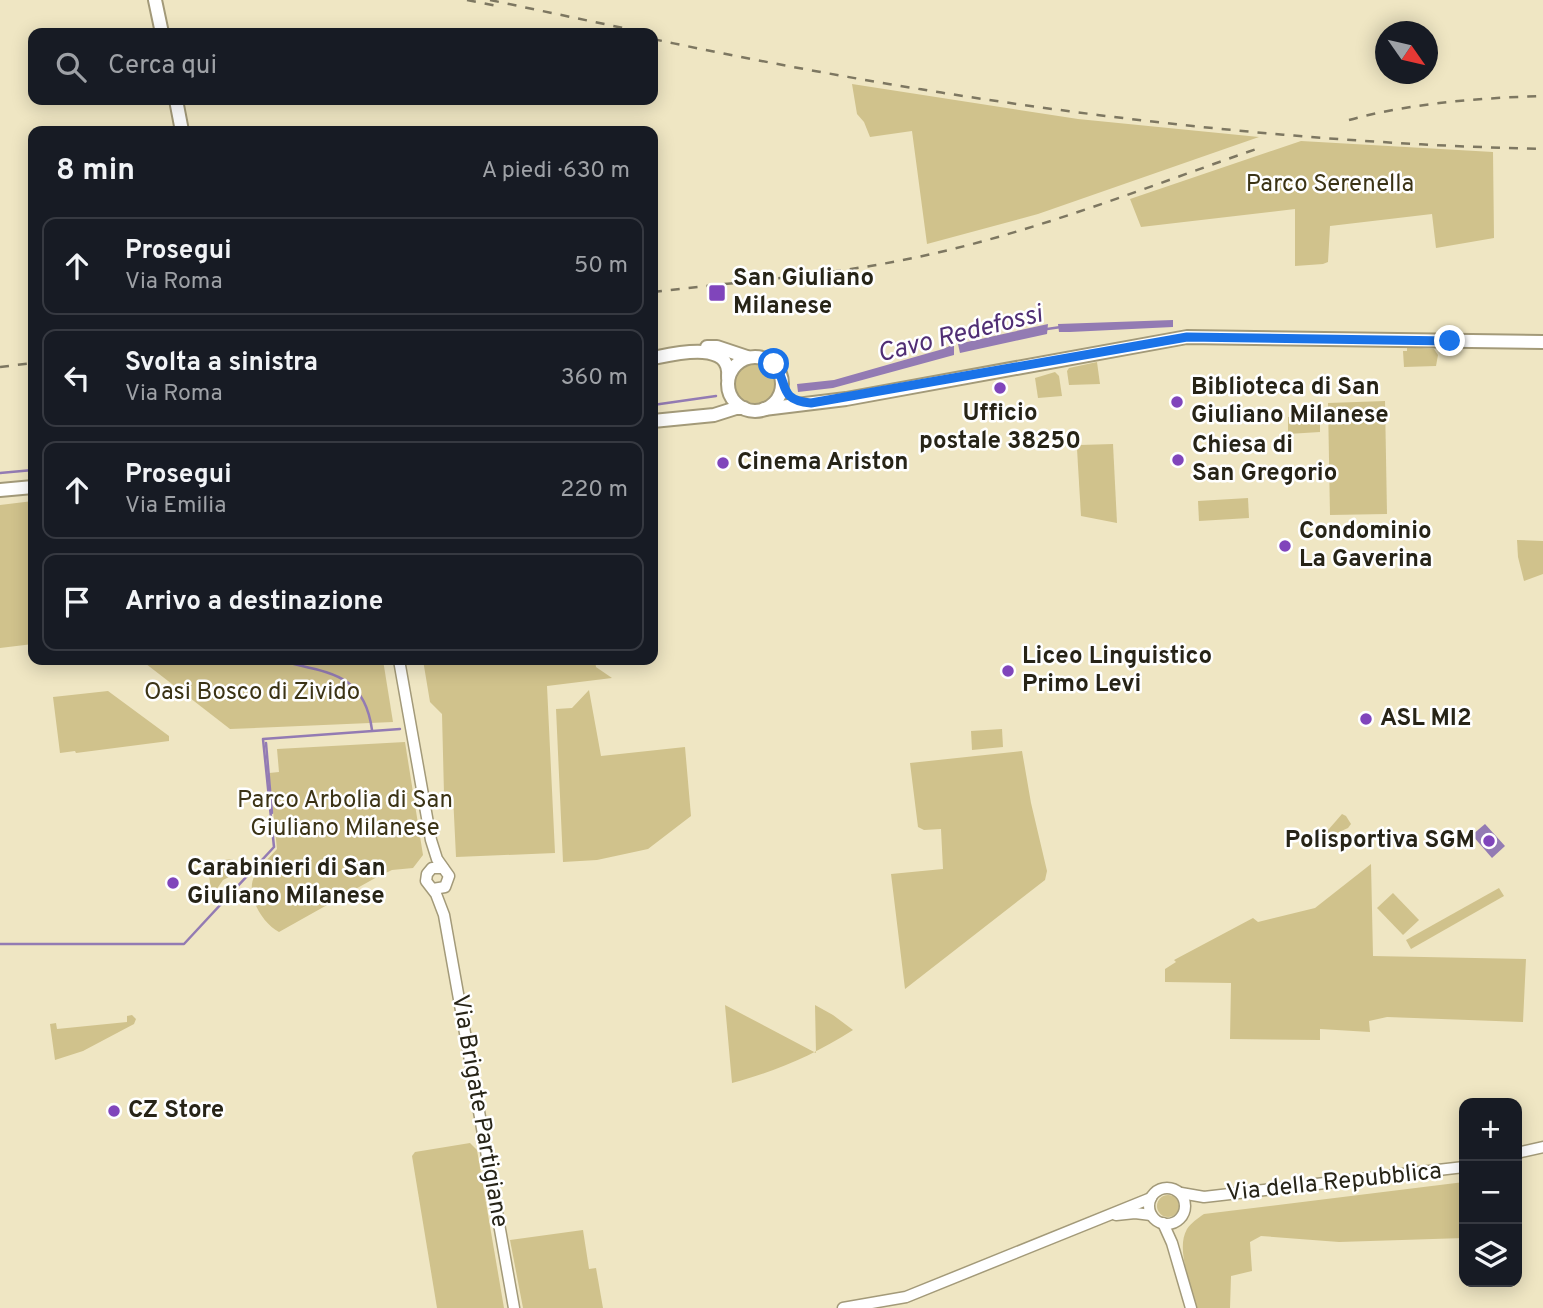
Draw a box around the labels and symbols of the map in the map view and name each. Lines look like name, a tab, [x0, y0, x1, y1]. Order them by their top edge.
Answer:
north arrow	[1375, 21, 1438, 84]
park label: Parco Serenella	[1246, 170, 1414, 200]
place label: San Giuliano Milanese	[733, 264, 874, 322]
marker: San Giuliano Milanese	[707, 283, 727, 303]
water label: Cavo Redefossi	[874, 298, 1047, 371]
route end	[1434, 325, 1465, 356]
route start	[758, 348, 789, 379]
place label: Biblioteca di San Giuliano Milanese	[1191, 373, 1389, 431]
marker: Ufficio postale 38250	[992, 380, 1008, 396]
marker: Biblioteca di San Giuliano Milanese	[1169, 394, 1185, 410]
place label: Ufficio postale 38250	[919, 399, 1081, 457]
place label: Chiesa di San Gregorio	[1192, 431, 1337, 489]
place label: Cinema Ariston	[737, 448, 909, 478]
marker: Chiesa di San Gregorio	[1170, 452, 1186, 468]
marker: Cinema Ariston	[715, 455, 731, 471]
place label: Condominio La Gaverina	[1299, 517, 1432, 575]
marker: Condominio La Gaverina	[1277, 538, 1293, 554]
place label: Liceo Linguistico Primo Levi	[1022, 642, 1212, 700]
marker: Liceo Linguistico Primo Levi	[1000, 663, 1016, 679]
park label: Oasi Bosco di Zivido	[144, 678, 360, 708]
place label: ASL MI2	[1380, 704, 1472, 734]
marker: ASL MI2	[1358, 711, 1374, 727]
park label: Parco Arbolia di San Giuliano Milanese	[237, 786, 453, 844]
place label: Polisportiva SGM	[1285, 826, 1475, 856]
marker: Polisportiva SGM	[1481, 833, 1497, 849]
place label: Carabinieri di San Giuliano Milanese	[187, 854, 386, 912]
marker: Carabinieri di San Giuliano Milanese	[165, 875, 181, 891]
street label: Via Brigate Partigiane	[444, 992, 514, 1230]
place label: CZ Store	[128, 1096, 224, 1126]
marker: CZ Store	[106, 1103, 122, 1119]
street label: Via della Repubblica	[1225, 1157, 1443, 1209]

